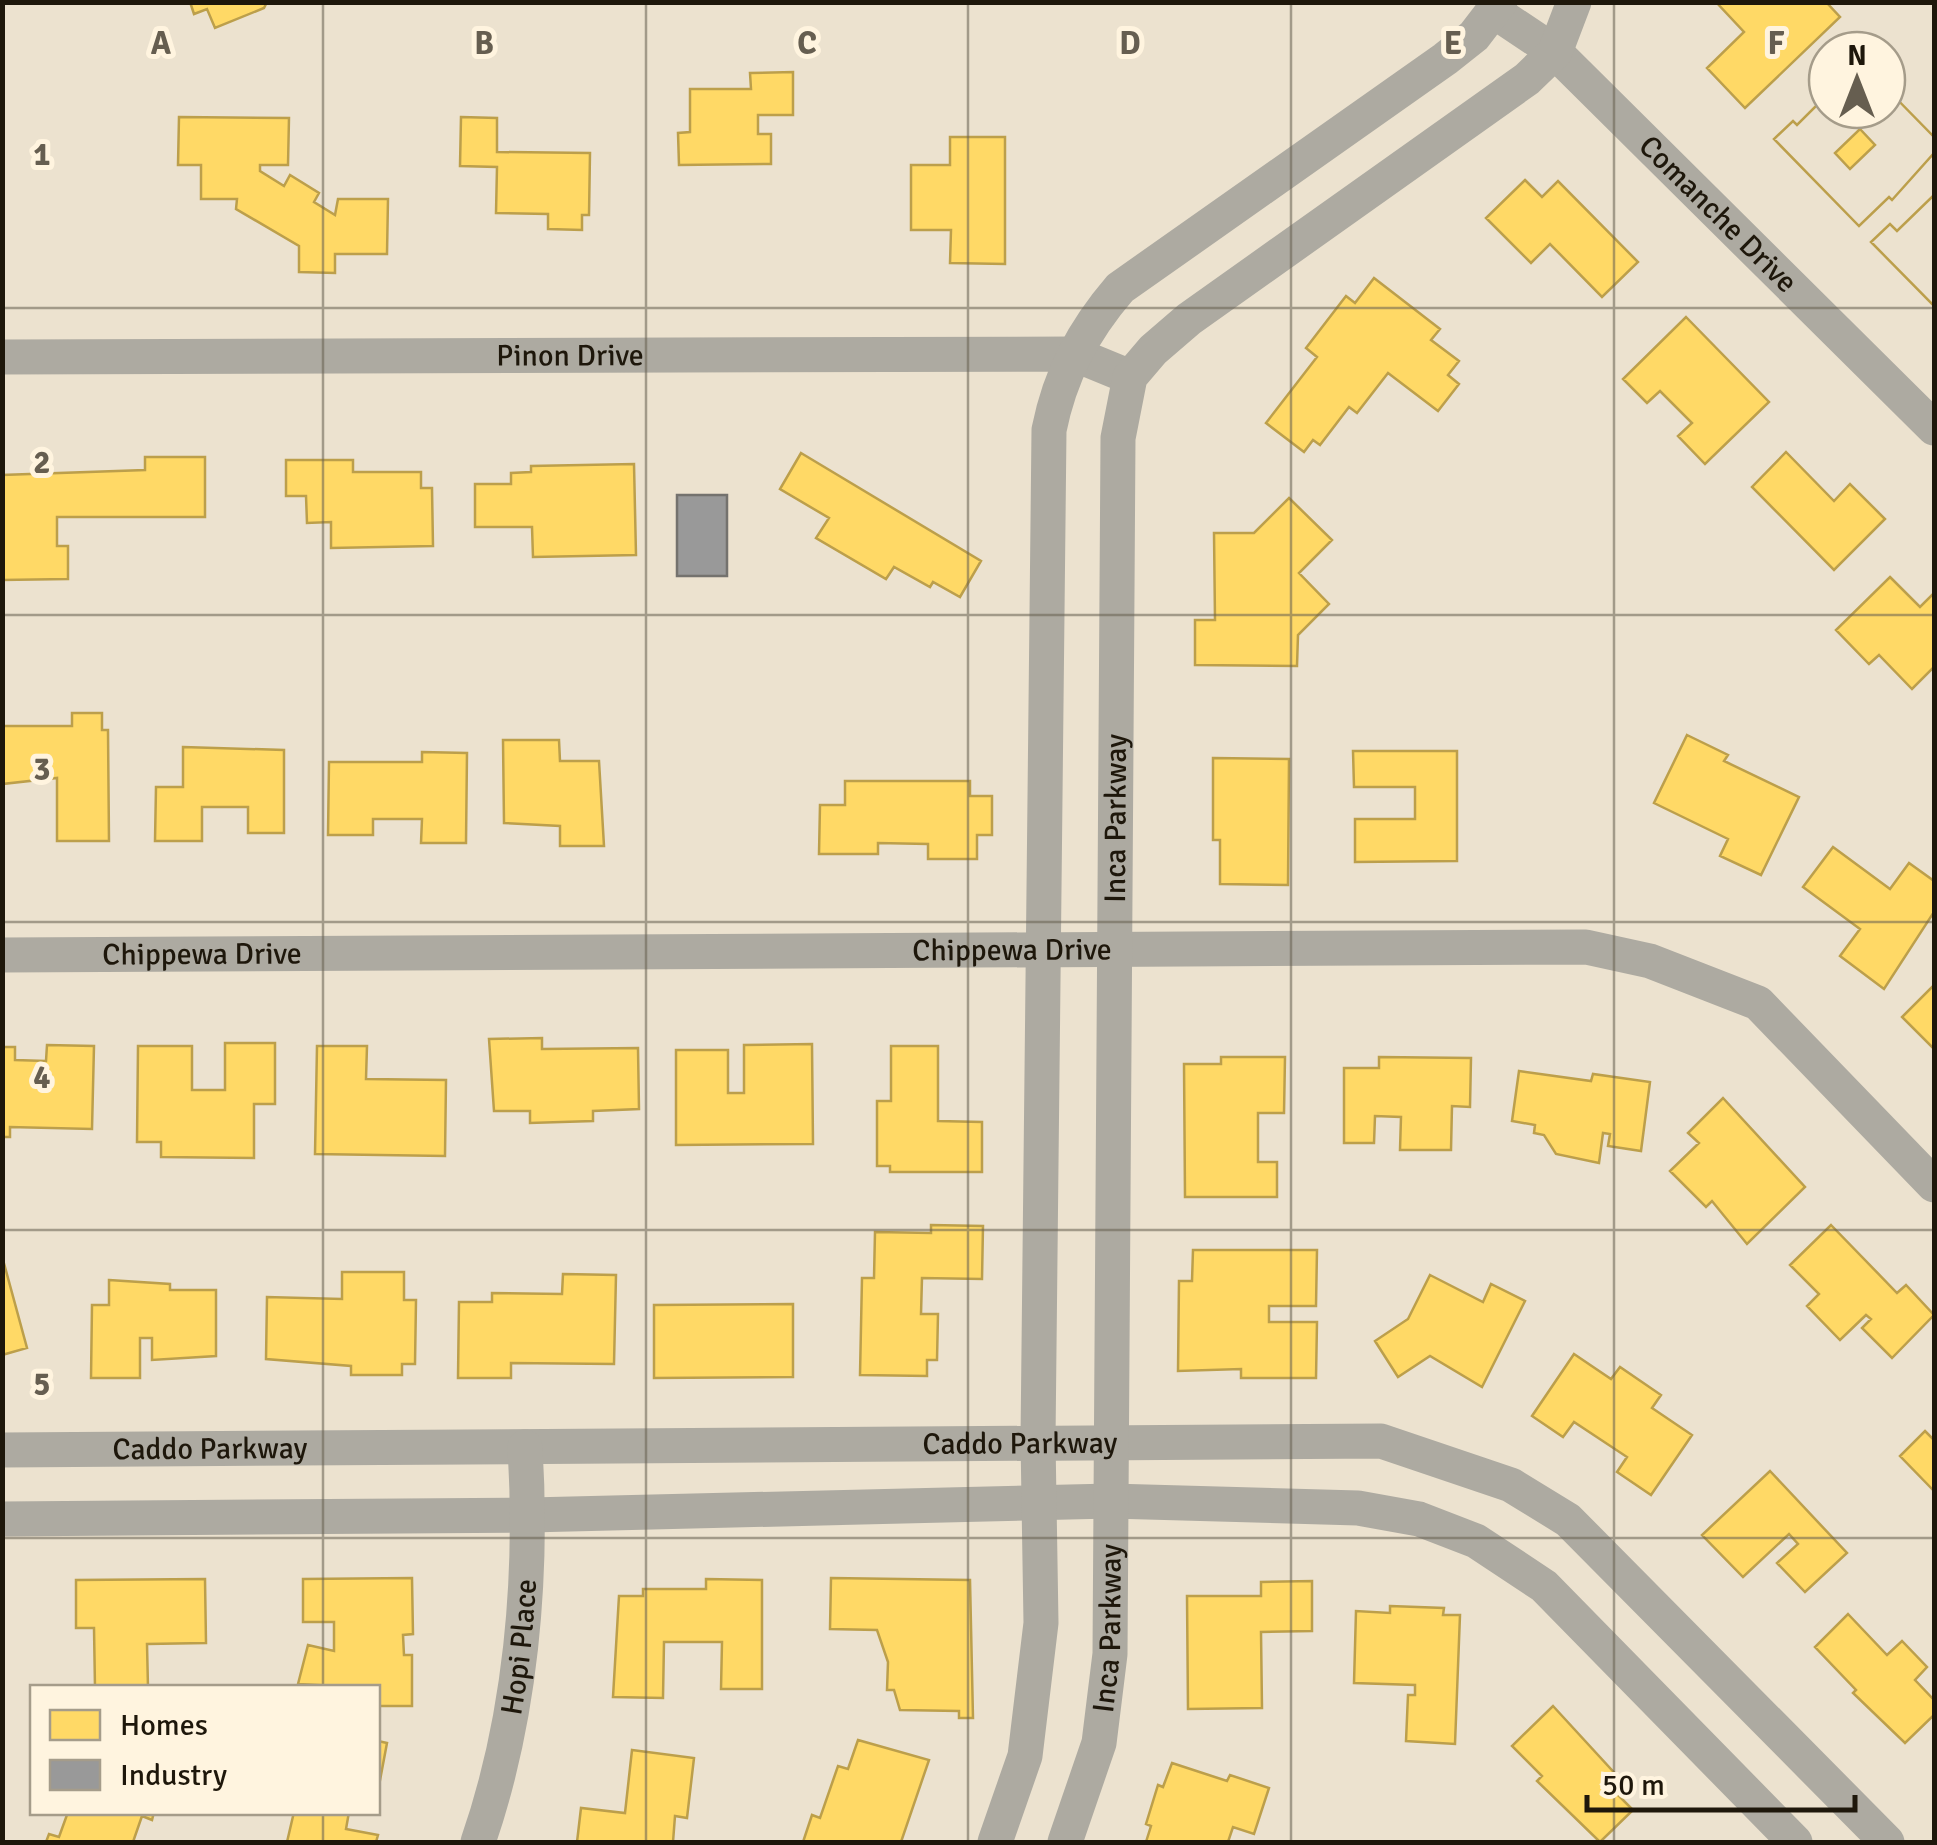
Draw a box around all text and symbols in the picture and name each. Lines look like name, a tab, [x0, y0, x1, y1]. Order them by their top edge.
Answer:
text: A	[151, 24, 172, 63]
text: B	[474, 24, 494, 63]
text: C	[797, 24, 817, 63]
text: D	[1119, 24, 1141, 63]
text: E	[1444, 24, 1462, 63]
text: F	[1767, 24, 1785, 63]
north arrow	[1807, 30, 1907, 130]
text: N	[1847, 39, 1867, 73]
street label: Comanche Drive	[1631, 127, 1805, 300]
text: 1	[33, 135, 51, 174]
street label: Pinon Drive	[496, 337, 644, 374]
text: 2	[33, 443, 51, 482]
street label: Inca Parkway	[1096, 734, 1135, 903]
text: 3	[33, 750, 51, 789]
street label: Chippewa Drive	[912, 931, 1112, 969]
street label: Chippewa Drive	[102, 935, 302, 973]
text: 4	[33, 1058, 51, 1097]
text: 5	[33, 1365, 51, 1404]
street label: Caddo Parkway	[922, 1424, 1118, 1462]
street label: Caddo Parkway	[112, 1430, 308, 1468]
street label: Inca Parkway	[1084, 1544, 1129, 1715]
street label: Hopi Place	[493, 1578, 544, 1718]
legend	[30, 1685, 380, 1815]
text: Homes	[120, 1707, 208, 1744]
scale bar	[1587, 1750, 1854, 1812]
text: Industry	[120, 1757, 227, 1794]
text: 50 m	[1602, 1767, 1665, 1804]

